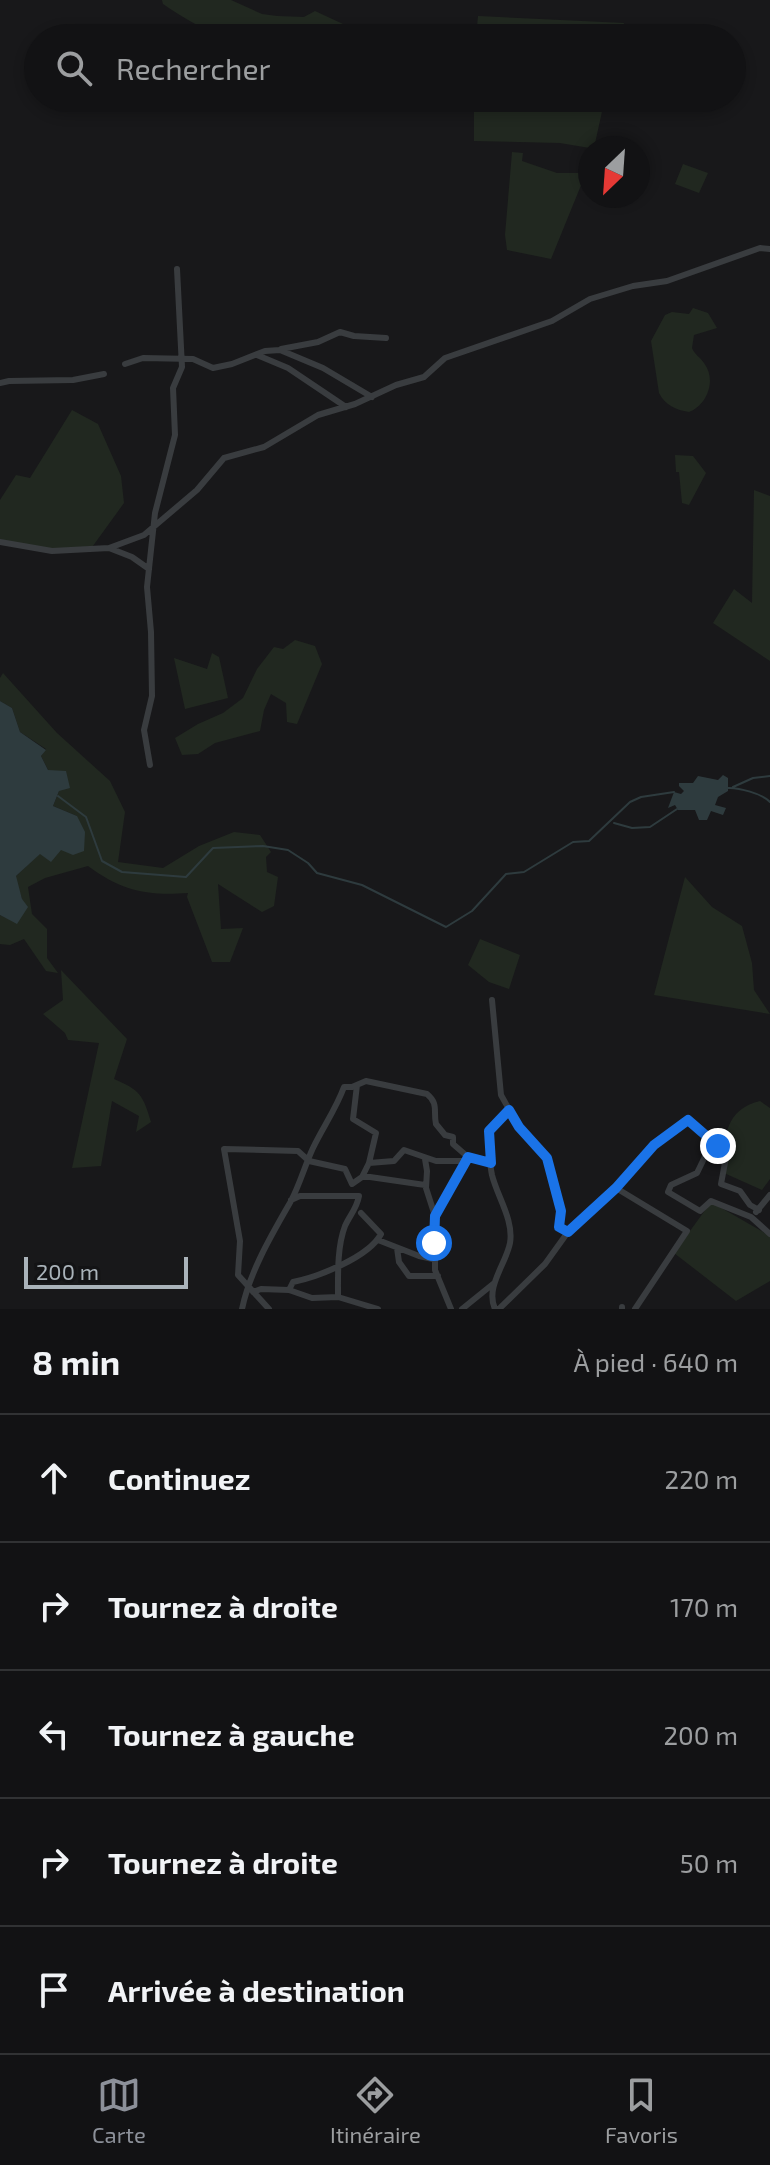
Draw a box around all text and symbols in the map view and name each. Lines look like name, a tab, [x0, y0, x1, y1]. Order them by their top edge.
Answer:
search box	[24, 24, 746, 112]
icon: search	[52, 46, 96, 90]
text: Rechercher	[116, 50, 271, 86]
north arrow	[578, 136, 650, 208]
route end	[700, 1128, 736, 1164]
route start	[416, 1225, 452, 1261]
scale bar	[24, 1253, 188, 1289]
text: 200 m	[36, 1258, 99, 1284]
text: 8 min	[32, 1341, 120, 1382]
text: À pied · 640 m	[573, 1346, 738, 1377]
icon: ahead	[32, 1456, 76, 1500]
text: Continuez	[108, 1460, 250, 1496]
text: 220 m	[665, 1463, 738, 1494]
icon: right	[32, 1584, 76, 1628]
text: Tournez à droite	[108, 1588, 338, 1624]
text: 170 m	[670, 1591, 738, 1622]
icon: left	[32, 1712, 76, 1756]
text: Tournez à gauche	[108, 1716, 355, 1752]
text: 200 m	[663, 1719, 738, 1750]
icon: right	[32, 1840, 76, 1884]
text: Tournez à droite	[108, 1844, 338, 1880]
text: 50 m	[680, 1847, 738, 1878]
icon: arrive	[32, 1968, 76, 2012]
text: Arrivée à destination	[108, 1972, 405, 2008]
tab: Carte	[92, 2073, 146, 2147]
tab: Itinéraire	[330, 2073, 421, 2147]
tab: Favoris	[605, 2073, 678, 2147]

